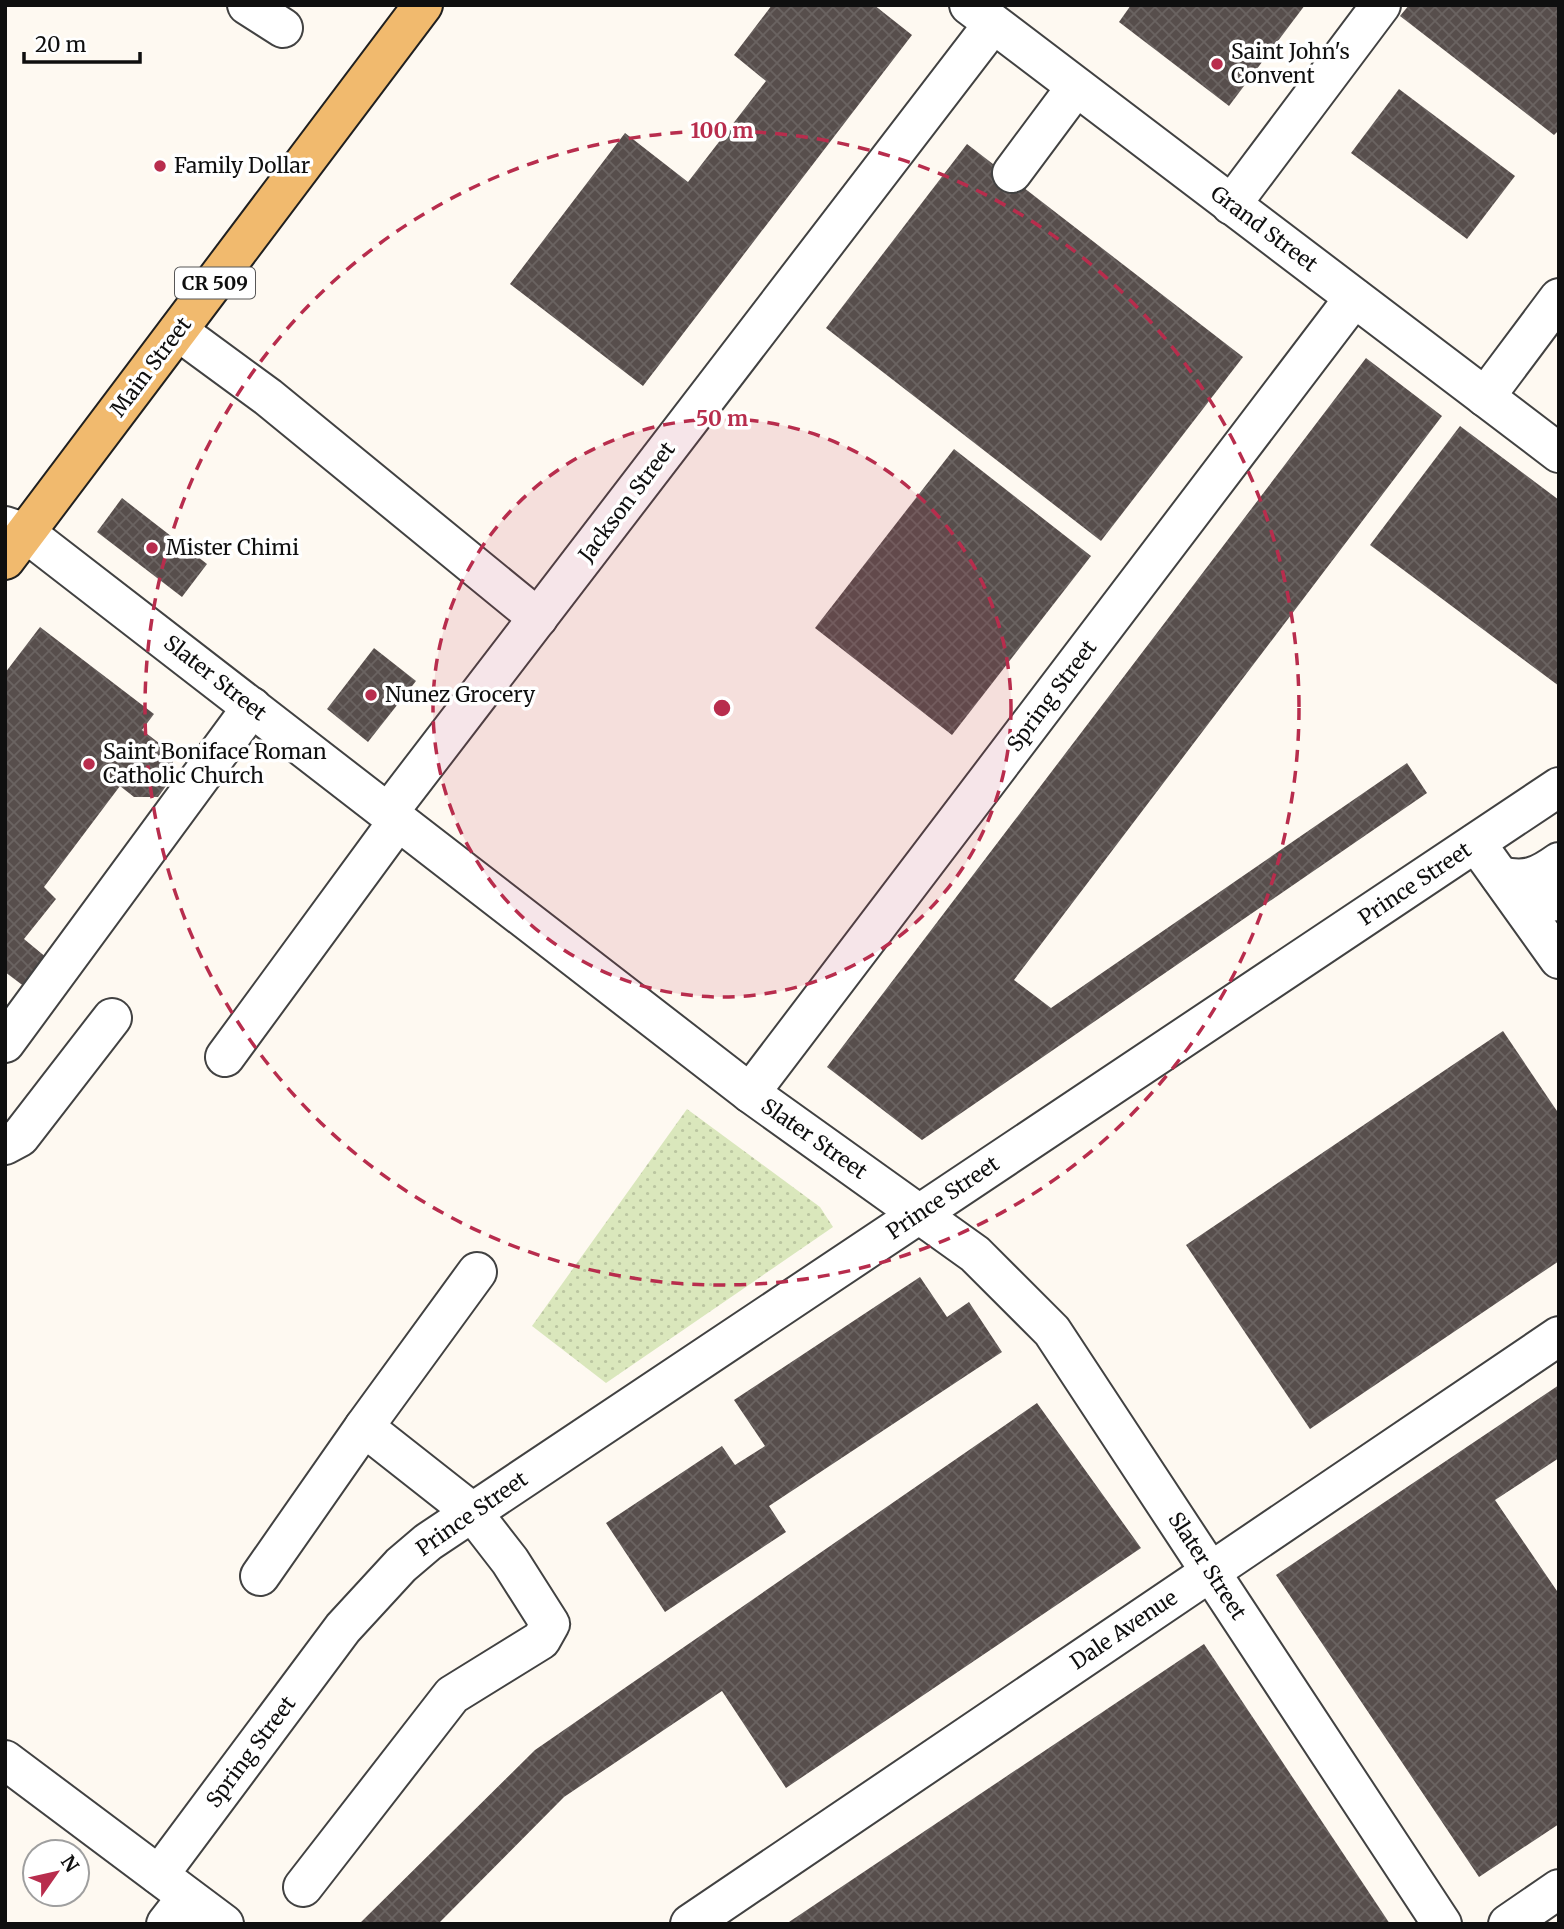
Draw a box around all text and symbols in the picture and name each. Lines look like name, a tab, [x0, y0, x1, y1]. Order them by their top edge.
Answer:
scale bar	[24, 21, 140, 65]
text: 20 m	[35, 31, 87, 58]
place label: Saint John's Convent	[1231, 38, 1350, 89]
marker: Saint John's Convent	[1209, 56, 1225, 72]
text: 100 m	[691, 117, 753, 144]
place label: Family Dollar	[174, 152, 310, 179]
marker: Family Dollar	[152, 158, 168, 174]
street label: Grand Street	[1205, 180, 1323, 278]
road number: CR 509	[175, 268, 255, 298]
street label: Main Street	[104, 312, 197, 422]
text: 50 m	[696, 405, 748, 432]
street label: Jackson Street	[572, 436, 681, 568]
place label: Mister Chimi	[166, 534, 299, 561]
marker: Mister Chimi	[144, 540, 160, 556]
street label: Slater Street	[158, 629, 272, 726]
street label: Spring Street	[1001, 635, 1102, 757]
place label: Nunez Grocery	[385, 681, 536, 708]
marker: Nunez Grocery	[363, 687, 379, 703]
centre of rings	[710, 696, 734, 720]
place label: Saint Boniface Roman Catholic Church	[103, 738, 327, 789]
marker: Saint Boniface Roman Catholic Church	[81, 756, 97, 772]
street label: Prince Street	[1353, 836, 1476, 931]
street label: Slater Street	[756, 1092, 872, 1185]
street label: Prince Street	[881, 1150, 1004, 1245]
street label: Prince Street	[411, 1465, 533, 1562]
street label: Slater Street	[1163, 1507, 1252, 1625]
street label: Dale Avenue	[1065, 1584, 1182, 1675]
street label: Spring Street	[200, 1691, 301, 1813]
north arrow	[21, 1838, 91, 1908]
text: N	[56, 1851, 84, 1876]

